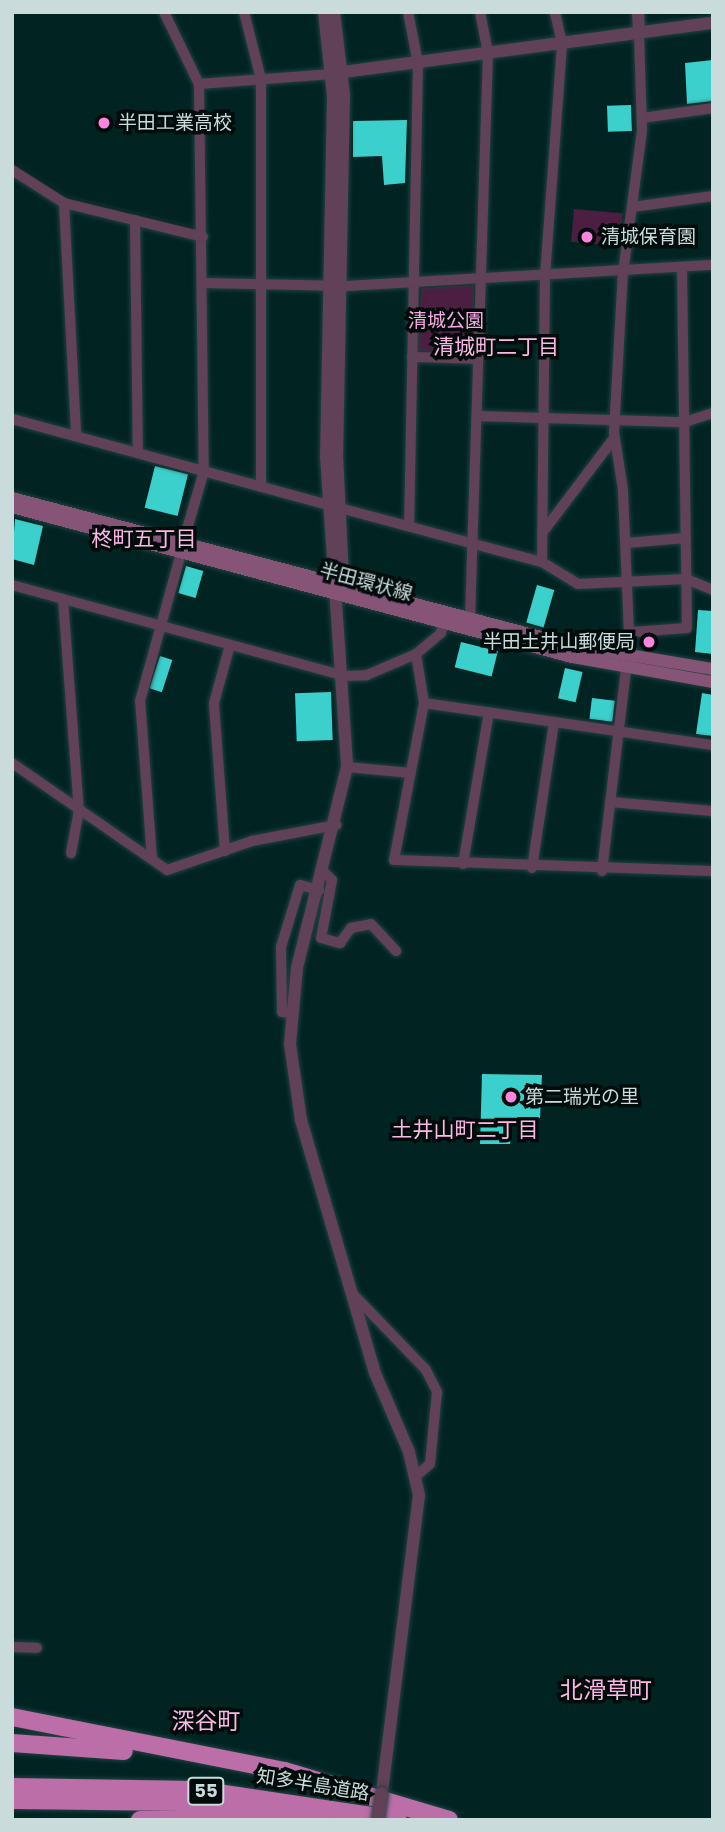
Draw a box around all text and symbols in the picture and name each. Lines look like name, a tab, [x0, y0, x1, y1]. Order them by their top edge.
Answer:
place label: 半田工業高校	[118, 112, 232, 134]
marker: 半田工業高校	[96, 115, 112, 131]
place label: 清城保育園	[601, 226, 696, 248]
marker: 清城保育園	[579, 229, 595, 245]
park label: 清城公園	[408, 310, 484, 332]
district label: 清城町二丁目	[433, 334, 559, 360]
district label: 柊町五丁目	[92, 526, 196, 552]
street label: 半田環状線	[317, 559, 415, 605]
place label: 半田土井山郵便局	[483, 631, 635, 653]
marker: 半田土井山郵便局	[641, 634, 657, 650]
place label: 第二瑞光の里	[525, 1086, 639, 1108]
marker: 第二瑞光の里	[503, 1089, 519, 1105]
district label: 土井山町二丁目	[392, 1117, 538, 1143]
district label: 北滑草町	[560, 1676, 652, 1704]
district label: 深谷町	[172, 1707, 240, 1735]
street label: 知多半島道路	[255, 1765, 371, 1805]
road number: 55	[187, 1776, 225, 1806]

